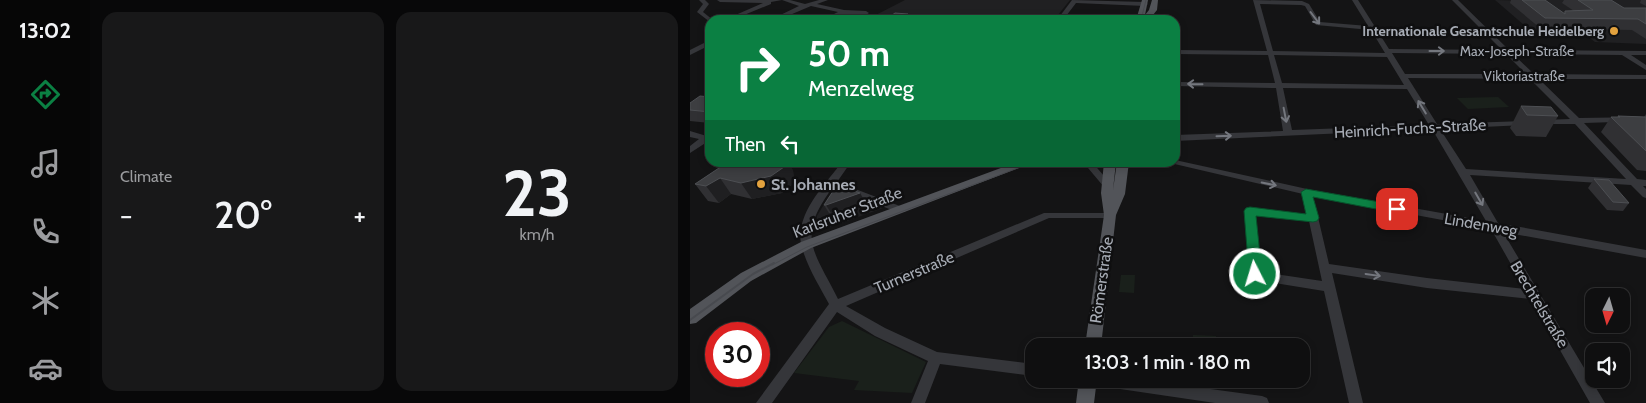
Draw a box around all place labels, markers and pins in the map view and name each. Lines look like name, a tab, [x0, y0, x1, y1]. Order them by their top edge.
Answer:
place label: Internationale Gesamtschule Heidelberg	[1362, 22, 1604, 40]
marker: Internationale Gesamtschule Heidelberg	[1608, 25, 1620, 37]
place label: St. Johannes	[771, 175, 856, 194]
marker: St. Johannes	[755, 178, 767, 190]
pin	[1376, 188, 1418, 230]

